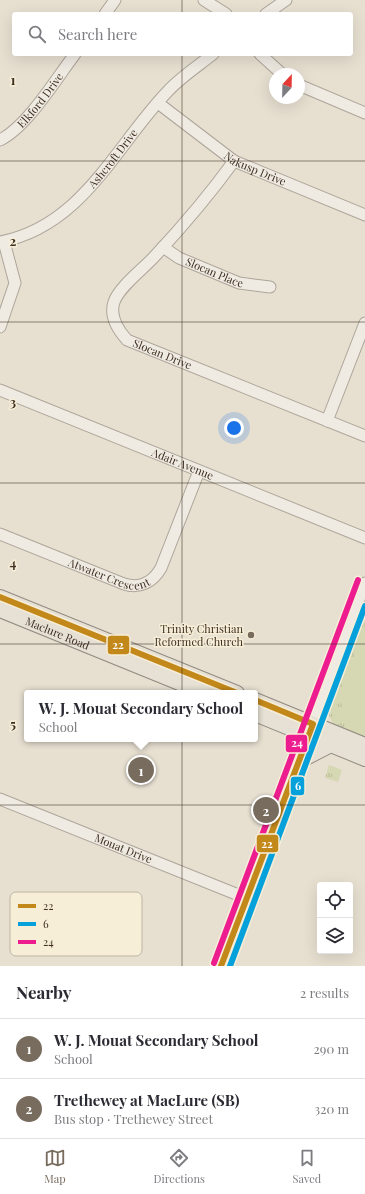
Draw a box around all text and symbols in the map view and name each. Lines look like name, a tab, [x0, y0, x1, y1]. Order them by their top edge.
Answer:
search box	[12, 12, 353, 56]
icon: search	[26, 23, 48, 45]
text: Search here	[58, 24, 137, 44]
north arrow	[269, 68, 305, 104]
street label: Elkford Drive	[13, 69, 66, 131]
text: 1	[11, 71, 16, 88]
street label: Ashcroft Drive	[84, 125, 141, 192]
street label: Nakusp Drive	[221, 148, 289, 189]
text: 2	[10, 232, 17, 249]
street label: Slocan Place	[184, 254, 245, 291]
street label: Slocan Drive	[131, 335, 195, 373]
text: 3	[10, 393, 16, 410]
your location	[224, 418, 244, 438]
street label: Adair Avenue	[149, 444, 216, 483]
text: 4	[10, 554, 17, 571]
street label: Atwater Crescent	[65, 554, 153, 593]
street label: Maclure Road	[23, 613, 92, 653]
place label: Trinity Christian Reformed Church	[155, 621, 244, 649]
marker: Trinity Christian Reformed Church	[246, 630, 256, 640]
line badge: 22	[107, 635, 130, 655]
text: 22	[112, 637, 124, 652]
popup	[24, 690, 258, 742]
text: W. J. Mouat Secondary School	[39, 698, 243, 718]
text: 5	[10, 715, 16, 732]
text: School	[39, 718, 78, 735]
line badge: 24	[285, 734, 308, 753]
text: 24	[291, 735, 303, 750]
pin: 1	[128, 755, 154, 785]
line badge: 6	[290, 776, 305, 796]
text: 6	[295, 778, 301, 793]
pin: 2	[253, 795, 279, 825]
street label: Mouat Drive	[93, 830, 155, 867]
line badge: 22	[256, 834, 279, 853]
text: 22	[261, 836, 273, 851]
map controls	[317, 882, 353, 954]
button: locate	[317, 882, 353, 918]
legend	[10, 892, 142, 956]
text: 22	[43, 898, 54, 913]
text: 6	[43, 916, 49, 931]
button: layers	[317, 918, 353, 954]
text: 24	[43, 934, 54, 949]
text: Nearby	[16, 981, 71, 1003]
text: 2 results	[300, 984, 349, 1001]
text: W. J. Mouat Secondary School	[54, 1030, 258, 1050]
text: 1	[27, 1040, 31, 1057]
text: 290 m	[314, 1040, 349, 1057]
text: School	[54, 1050, 93, 1067]
text: Trethewey at MacLure (SB)	[54, 1090, 239, 1110]
text: 2	[26, 1100, 32, 1117]
text: 320 m	[314, 1100, 349, 1117]
text: Bus stop · Trethewey Street	[54, 1110, 213, 1127]
tab: Map	[44, 1147, 66, 1186]
tab: Directions	[153, 1147, 205, 1186]
tab: Saved	[293, 1147, 321, 1186]

